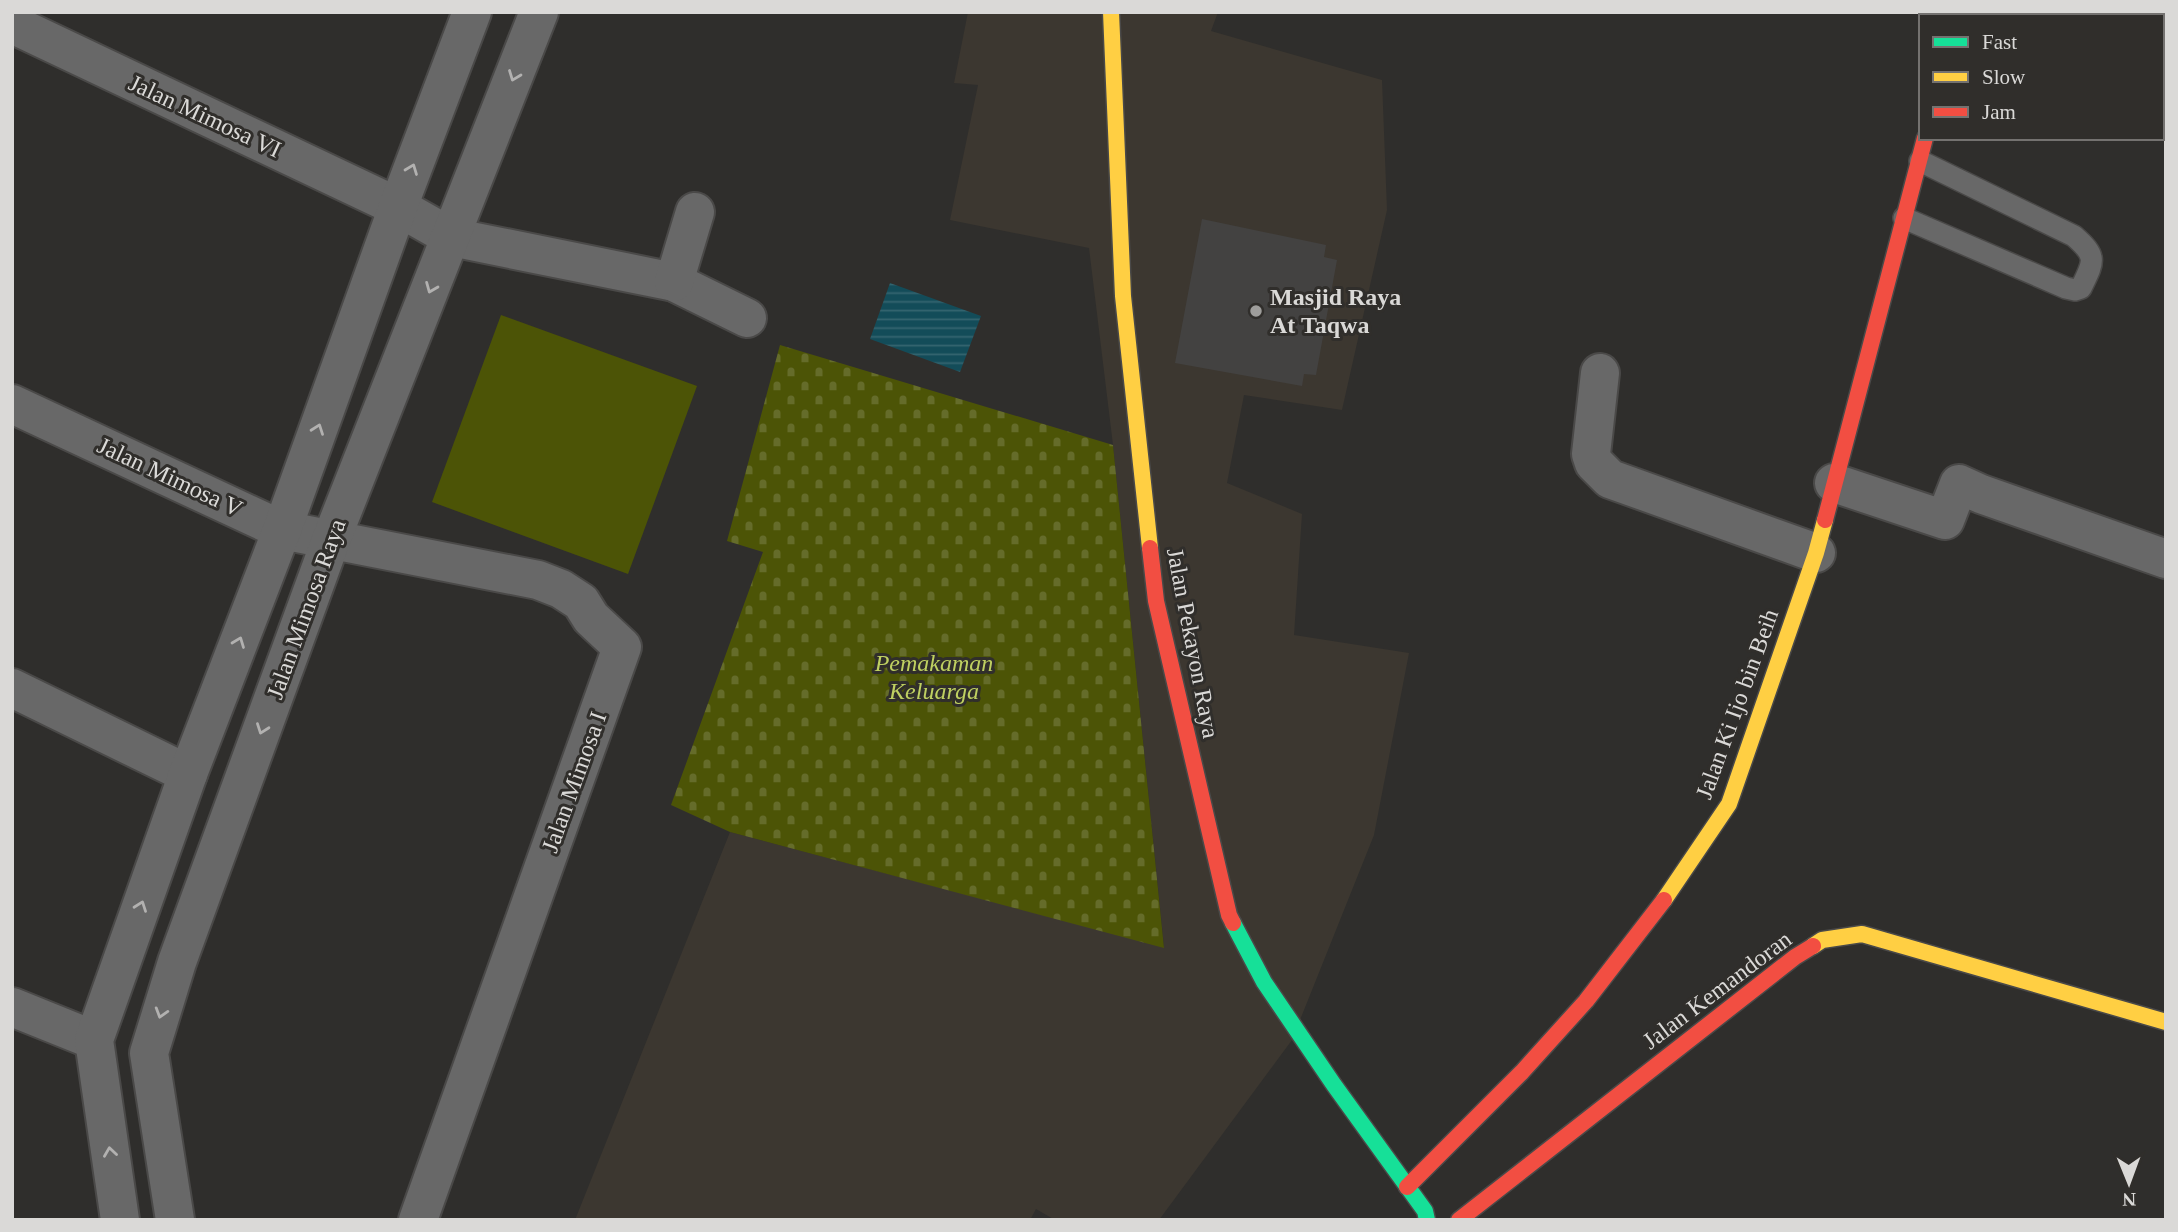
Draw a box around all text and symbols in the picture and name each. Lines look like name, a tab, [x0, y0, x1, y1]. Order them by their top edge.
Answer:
legend	[1919, 14, 2164, 140]
text: Fast	[1982, 30, 2017, 54]
text: Slow	[1982, 65, 2026, 89]
street label: Jalan Mimosa VI	[125, 69, 285, 163]
one-way arrow	[508, 69, 522, 81]
text: Jam	[1982, 100, 2016, 124]
one-way arrow	[404, 163, 418, 175]
one-way arrow	[425, 281, 439, 293]
place label: Masjid Raya At Taqwa	[1270, 284, 1401, 338]
marker: Masjid Raya At Taqwa	[1248, 303, 1264, 319]
one-way arrow	[310, 423, 324, 435]
street label: Jalan Mimosa V	[93, 432, 247, 522]
street label: Jalan Mimosa Raya	[261, 515, 351, 702]
street label: Jalan Pekayon Raya	[1162, 546, 1224, 741]
street label: Jalan Ki Ijo bin Beih	[1691, 606, 1783, 802]
one-way arrow	[231, 637, 245, 649]
park label: Pemakaman Keluarga	[874, 650, 993, 704]
street label: Jalan Mimosa I	[536, 708, 612, 856]
one-way arrow	[256, 722, 270, 734]
one-way arrow	[133, 901, 147, 913]
street label: Jalan Kemandoran	[1638, 926, 1796, 1054]
one-way arrow	[155, 1006, 170, 1018]
one-way arrow	[103, 1146, 118, 1158]
north arrow	[2094, 1148, 2164, 1218]
text: N	[2122, 1189, 2136, 1210]

